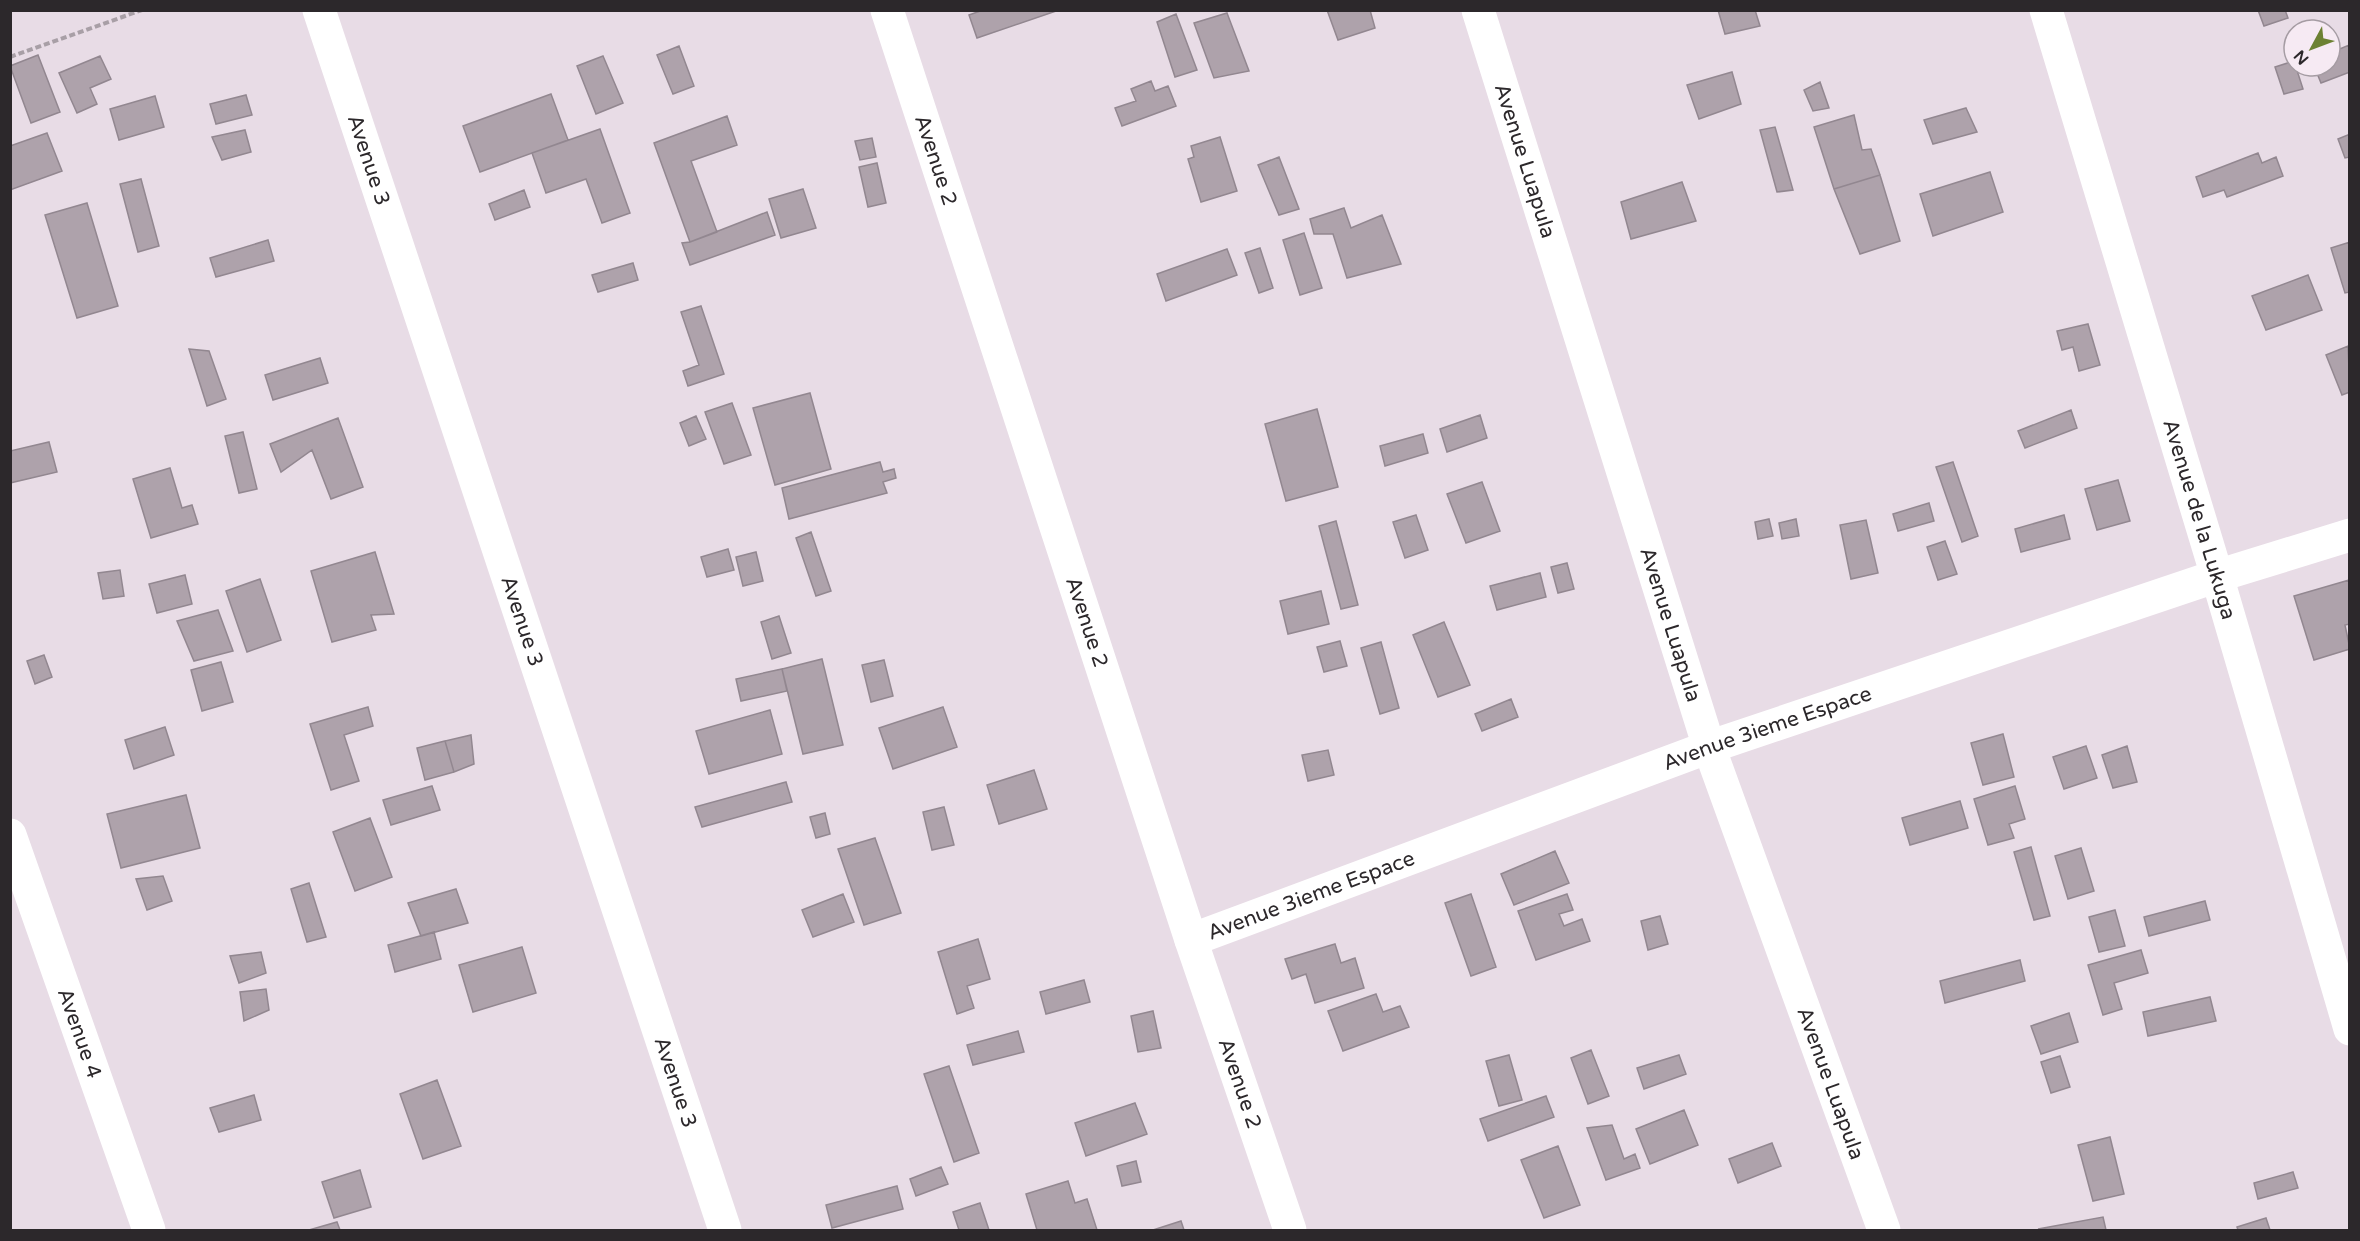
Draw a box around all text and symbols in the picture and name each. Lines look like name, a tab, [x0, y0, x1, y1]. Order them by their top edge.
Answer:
north arrow	[2282, 18, 2342, 78]
text: N	[2290, 46, 2313, 69]
street label: Avenue Luapula	[1489, 81, 1561, 241]
street label: Avenue 3	[342, 112, 395, 209]
street label: Avenue 2	[909, 112, 962, 209]
street label: Avenue de la Lukuga	[2157, 416, 2241, 623]
street label: Avenue Luapula	[1634, 544, 1706, 705]
street label: Avenue 3	[495, 573, 549, 670]
street label: Avenue 2	[1060, 574, 1113, 671]
street label: Avenue 3ieme Espace	[1660, 681, 1875, 776]
street label: Avenue 3ieme Espace	[1204, 846, 1418, 946]
street label: Avenue 4	[52, 985, 107, 1082]
street label: Avenue Luapula	[1791, 1004, 1869, 1163]
street label: Avenue 3	[649, 1034, 702, 1131]
street label: Avenue 2	[1213, 1035, 1266, 1132]

